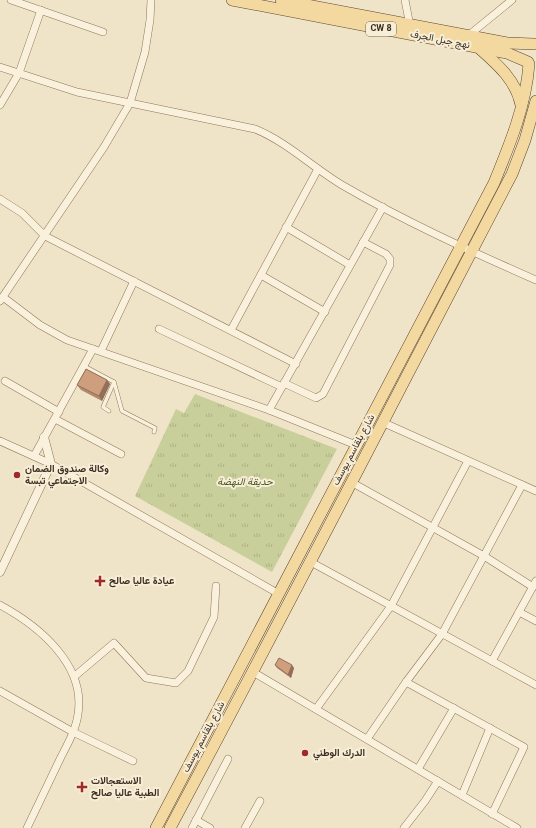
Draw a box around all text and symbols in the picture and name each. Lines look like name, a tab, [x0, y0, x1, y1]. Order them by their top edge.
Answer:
road number: CW 8	[366, 22, 396, 36]
street label: نهج جبل الجرف	[409, 27, 471, 53]
street label: شارع بلقاسم يوسف	[329, 412, 379, 488]
place label: وكالة صندوق الضمان الاجتماعي تبسة	[25, 462, 109, 489]
marker: وكالة صندوق الضمان الاجتماعي تبسة	[12, 470, 22, 480]
park label: حديقة النهضة	[217, 475, 273, 490]
place label: عيادة عاليا صالح	[109, 574, 174, 589]
marker: عيادة عاليا صالح	[94, 575, 106, 587]
street label: شارع بلقاسم يوسف	[179, 699, 229, 775]
place label: الدرك الوطني	[313, 746, 365, 761]
marker: الدرك الوطني	[300, 748, 310, 758]
place label: الاستعجالات الطبية عاليا صالح	[91, 774, 159, 801]
marker: الاستعجالات الطبية عاليا صالح	[76, 781, 88, 793]

